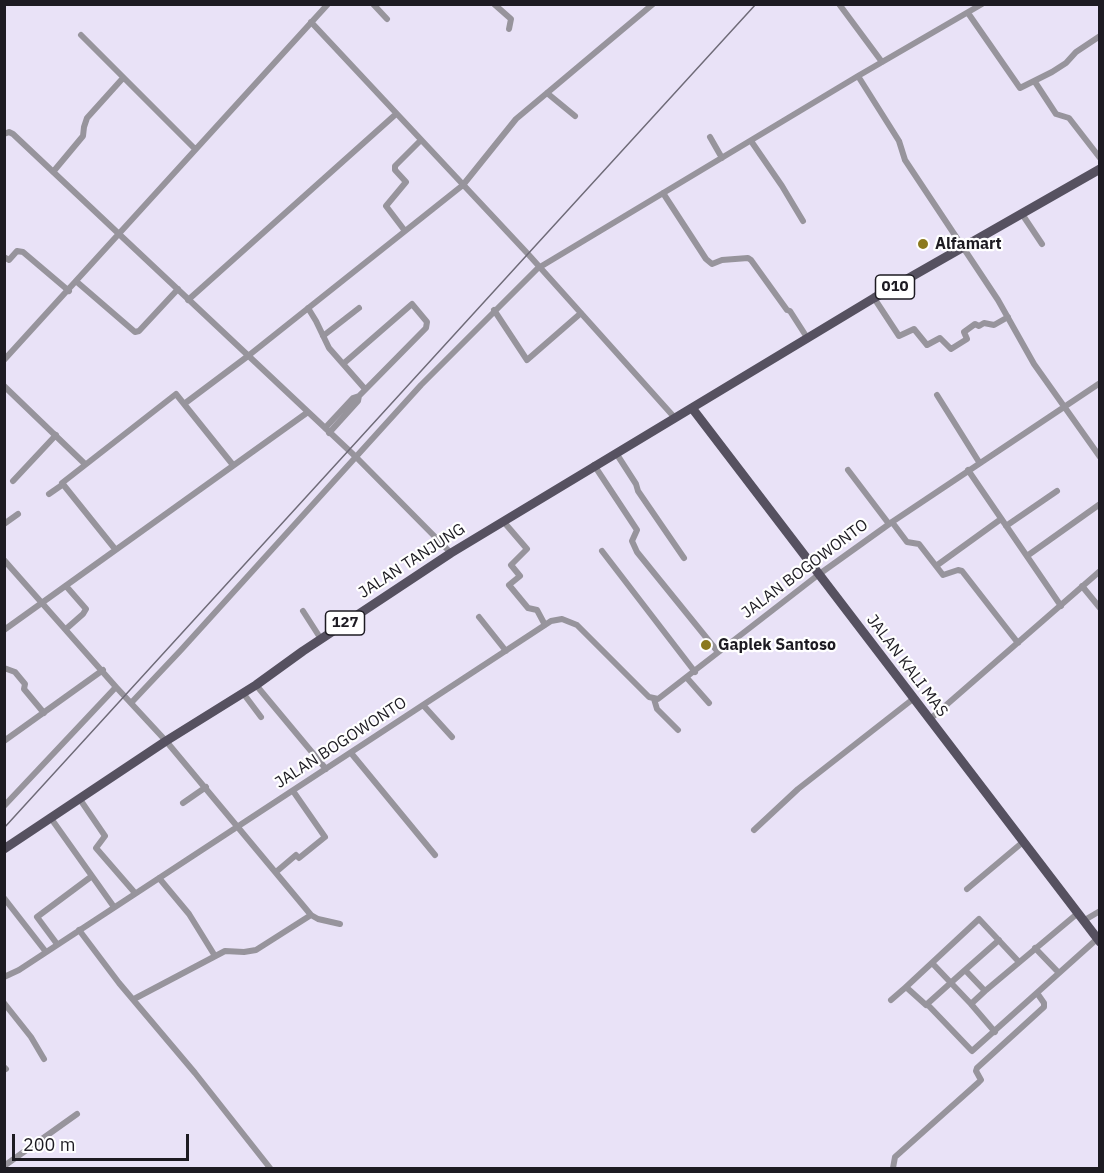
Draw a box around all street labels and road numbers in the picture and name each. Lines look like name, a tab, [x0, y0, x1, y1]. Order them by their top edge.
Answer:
road number: 010	[876, 275, 914, 299]
street label: JALAN BOGOWONTO	[738, 515, 872, 623]
street label: JALAN TANJUNG	[355, 519, 469, 603]
road number: 127	[326, 611, 364, 635]
street label: JALAN KALI MAS	[862, 611, 952, 721]
street label: JALAN BOGOWONTO	[272, 693, 410, 793]

